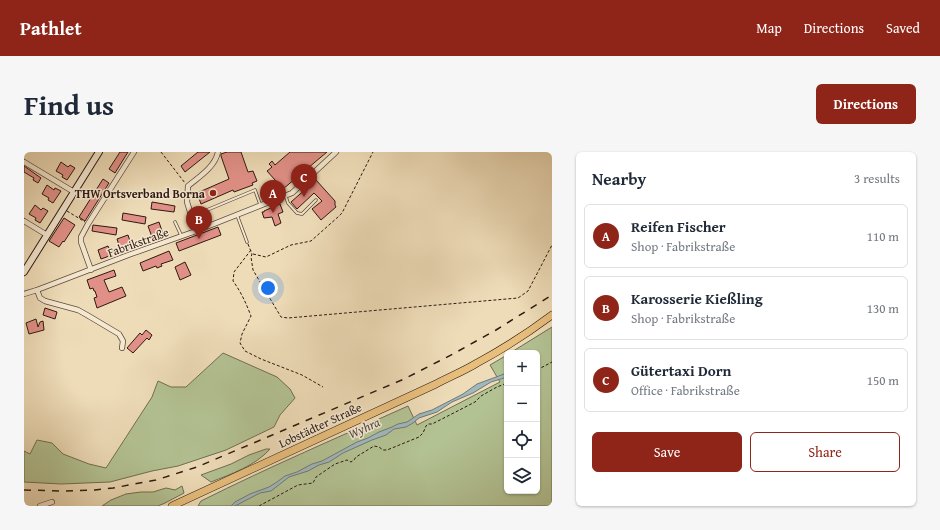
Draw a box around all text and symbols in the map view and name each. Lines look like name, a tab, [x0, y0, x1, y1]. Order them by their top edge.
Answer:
text: Pathlet	[20, 14, 82, 42]
text: Map	[756, 18, 782, 38]
text: Directions	[804, 18, 864, 38]
text: Saved	[886, 18, 920, 38]
text: Find us	[24, 84, 114, 125]
button: Directions	[816, 84, 916, 124]
pin: C	[291, 164, 317, 197]
text: Nearby	[592, 166, 646, 191]
text: 3 results	[854, 169, 900, 188]
pin: A	[260, 180, 286, 213]
place label: THW Ortsverband Borna	[75, 185, 206, 202]
marker: THW Ortsverband Borna	[208, 188, 218, 198]
pin: B	[186, 206, 212, 239]
text: Reifen Fischer	[631, 216, 726, 237]
street label: Fabrikstraße	[105, 223, 171, 261]
text: A	[602, 227, 610, 246]
text: 110 m	[867, 227, 899, 246]
text: Shop · Fabrikstraße	[631, 237, 735, 256]
your location	[258, 278, 278, 298]
text: Karosserie Kießling	[631, 288, 763, 309]
text: B	[602, 299, 610, 318]
text: 130 m	[867, 299, 899, 318]
text: Shop · Fabrikstraße	[631, 309, 735, 328]
map controls	[504, 350, 540, 494]
button: +	[504, 350, 540, 386]
text: Gütertaxi Dorn	[631, 360, 731, 381]
text: C	[602, 371, 610, 390]
text: 150 m	[867, 371, 899, 390]
text: Office · Fabrikstraße	[631, 381, 740, 400]
button: −	[504, 386, 540, 422]
street label: Lobstädter Straße	[276, 398, 365, 452]
water label: Wyhra	[345, 412, 383, 444]
button: locate	[504, 422, 540, 458]
button: Save	[592, 432, 742, 472]
button: Share	[750, 432, 900, 472]
button: layers	[504, 458, 540, 494]

